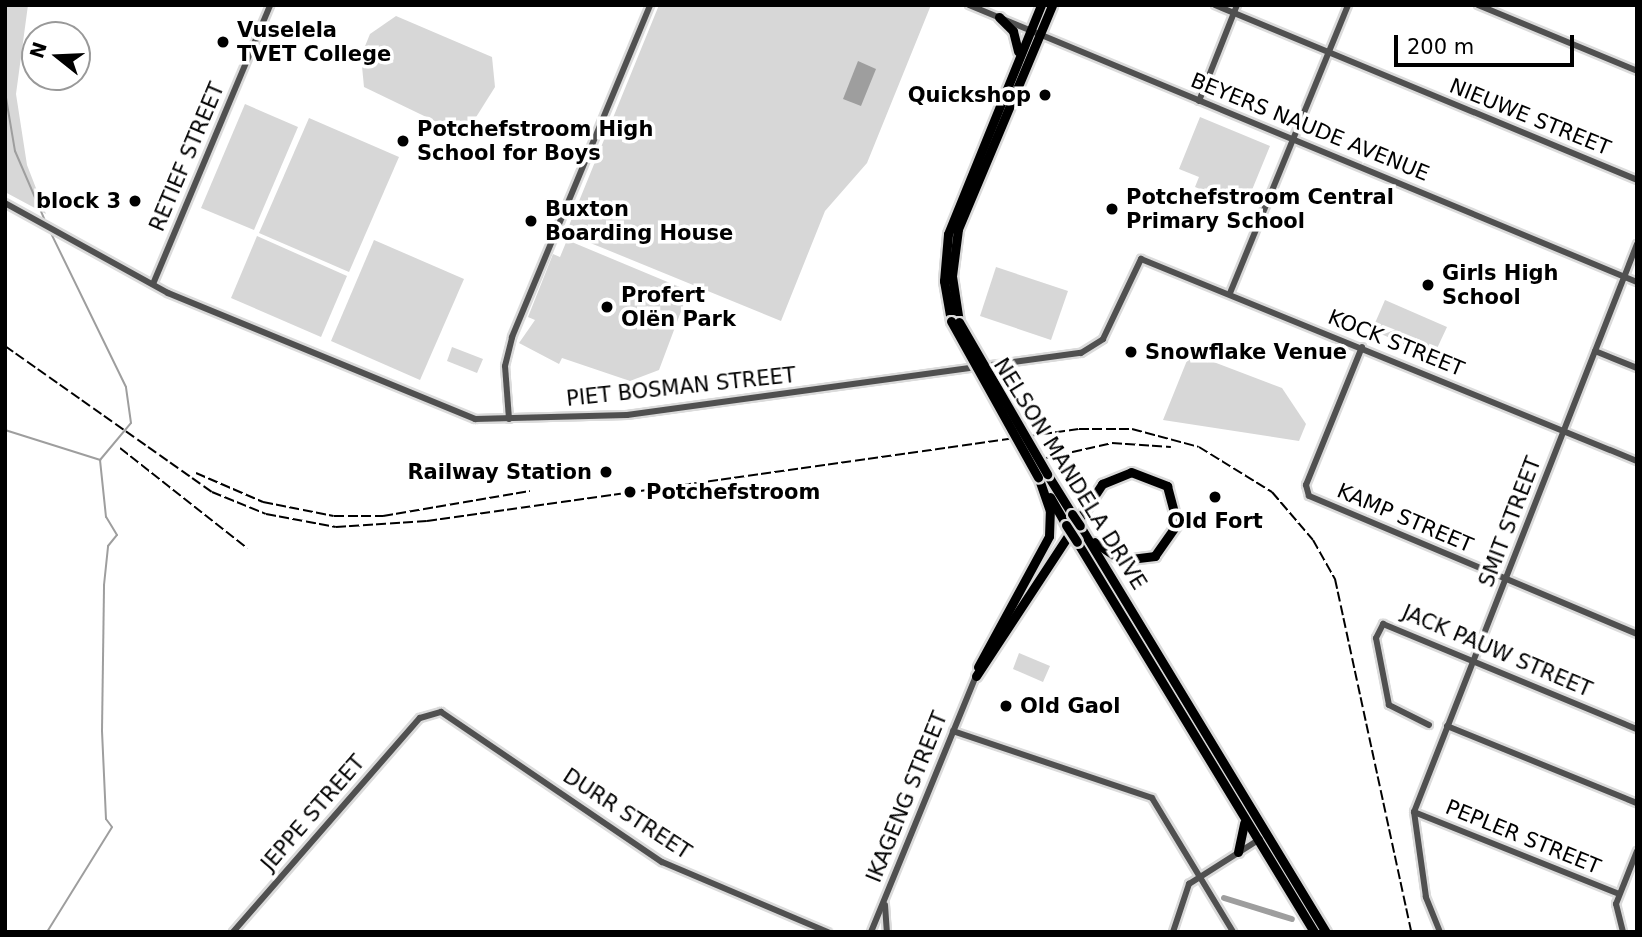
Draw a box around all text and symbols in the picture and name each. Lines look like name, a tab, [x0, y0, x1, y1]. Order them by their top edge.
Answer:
place label: Vuselela TVET College	[237, 17, 391, 67]
north arrow	[21, 21, 91, 91]
scale bar	[1397, 21, 1577, 65]
marker: Vuselela TVET College	[215, 34, 231, 50]
text: 200 m	[1407, 35, 1474, 59]
text: N	[25, 39, 51, 61]
street label: BEYERS NAUDE AVENUE	[1187, 68, 1433, 186]
street label: NIEUWE STREET	[1446, 73, 1614, 161]
street label: RETIEF STREET	[144, 79, 230, 235]
place label: Quickshop	[908, 82, 1031, 108]
marker: Quickshop	[1037, 87, 1053, 103]
place label: Potchefstroom High School for Boys	[417, 116, 653, 166]
marker: Potchefstroom High School for Boys	[395, 133, 411, 149]
place label: Potchefstroom Central Primary School	[1126, 184, 1394, 234]
place label: block 3	[36, 188, 121, 214]
marker: block 3	[127, 193, 143, 209]
place label: Buxton Boarding House	[545, 196, 733, 246]
marker: Potchefstroom Central Primary School	[1104, 201, 1120, 217]
marker: Buxton Boarding House	[523, 213, 539, 229]
place label: Girls High School	[1442, 260, 1559, 310]
marker: Girls High School	[1420, 277, 1436, 293]
place label: Profert Olën Park	[621, 282, 736, 332]
marker: Profert Olën Park	[599, 299, 615, 315]
street label: KOCK STREET	[1324, 304, 1468, 382]
place label: Snowflake Venue	[1145, 339, 1347, 365]
marker: Snowflake Venue	[1123, 344, 1139, 360]
street label: NELSON MANDELA DRIVE	[988, 354, 1152, 594]
street label: PIET BOSMAN STREET	[565, 362, 797, 412]
street label: SMIT STREET	[1474, 453, 1546, 591]
place label: Railway Station	[407, 459, 592, 485]
marker: Railway Station	[598, 464, 614, 480]
street label: KAMP STREET	[1333, 478, 1477, 558]
place label: Potchefstroom	[646, 479, 820, 505]
marker: Potchefstroom	[620, 482, 640, 502]
marker: Old Fort	[1207, 489, 1223, 505]
place label: Old Fort	[1167, 508, 1263, 534]
street label: JACK PAUW STREET	[1398, 600, 1596, 702]
place label: Old Gaol	[1020, 693, 1120, 719]
marker: Old Gaol	[998, 698, 1014, 714]
street label: IKAGENG STREET	[861, 708, 953, 886]
street label: JEPPE STREET	[256, 750, 370, 876]
street label: DURR STREET	[558, 763, 696, 865]
street label: PEPLER STREET	[1442, 794, 1604, 880]

